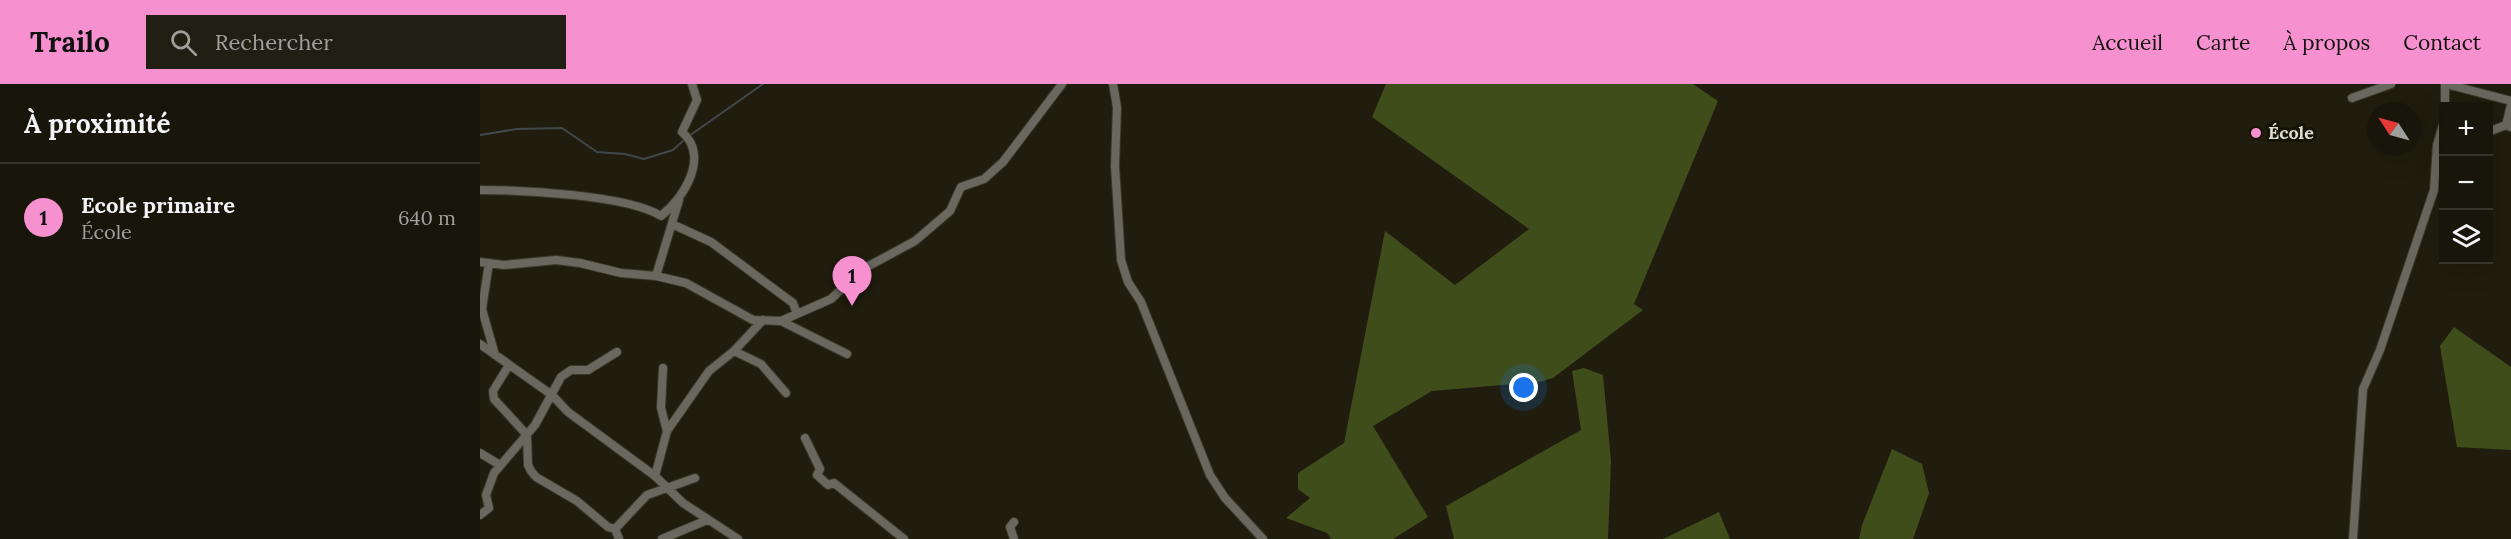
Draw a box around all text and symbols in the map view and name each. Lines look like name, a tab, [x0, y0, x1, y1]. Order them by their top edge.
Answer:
search box	[146, 15, 566, 69]
text: Trailo	[30, 24, 110, 60]
icon: search	[167, 26, 200, 59]
text: Rechercher	[215, 28, 333, 56]
text: Accueil	[2092, 29, 2163, 56]
text: Carte	[2196, 29, 2250, 56]
text: À propos	[2283, 29, 2370, 56]
text: Contact	[2403, 29, 2481, 56]
north arrow	[2367, 102, 2421, 156]
map controls	[2439, 102, 2493, 264]
button: +	[2439, 102, 2493, 156]
text: À proximité	[24, 107, 170, 140]
place label: École	[2268, 121, 2314, 144]
marker: École	[2249, 126, 2263, 140]
button: −	[2439, 156, 2493, 210]
text: Ecole primaire	[81, 191, 235, 219]
text: 1	[39, 205, 48, 230]
text: 640 m	[398, 205, 456, 230]
button: layers	[2439, 210, 2493, 264]
text: École	[81, 219, 132, 244]
pin: 1	[832, 256, 872, 306]
your location	[1509, 373, 1538, 402]

